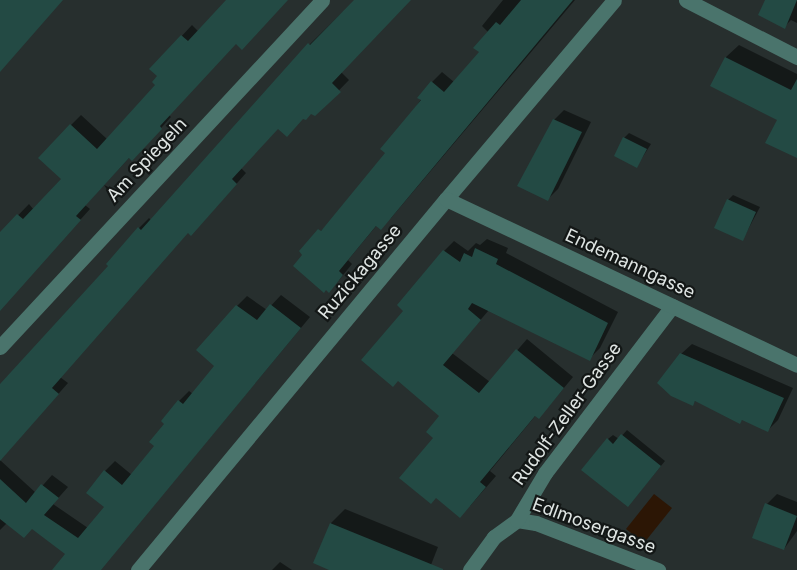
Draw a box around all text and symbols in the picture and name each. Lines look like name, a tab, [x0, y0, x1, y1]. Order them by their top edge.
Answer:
street label: Am Spiegeln	[103, 113, 191, 207]
street label: Ruzickagasse	[314, 220, 406, 324]
street label: Endemanngasse	[562, 224, 698, 304]
street label: Rudolf-Zeller-Gasse	[508, 338, 626, 490]
street label: Edlmosergasse	[529, 494, 659, 558]

